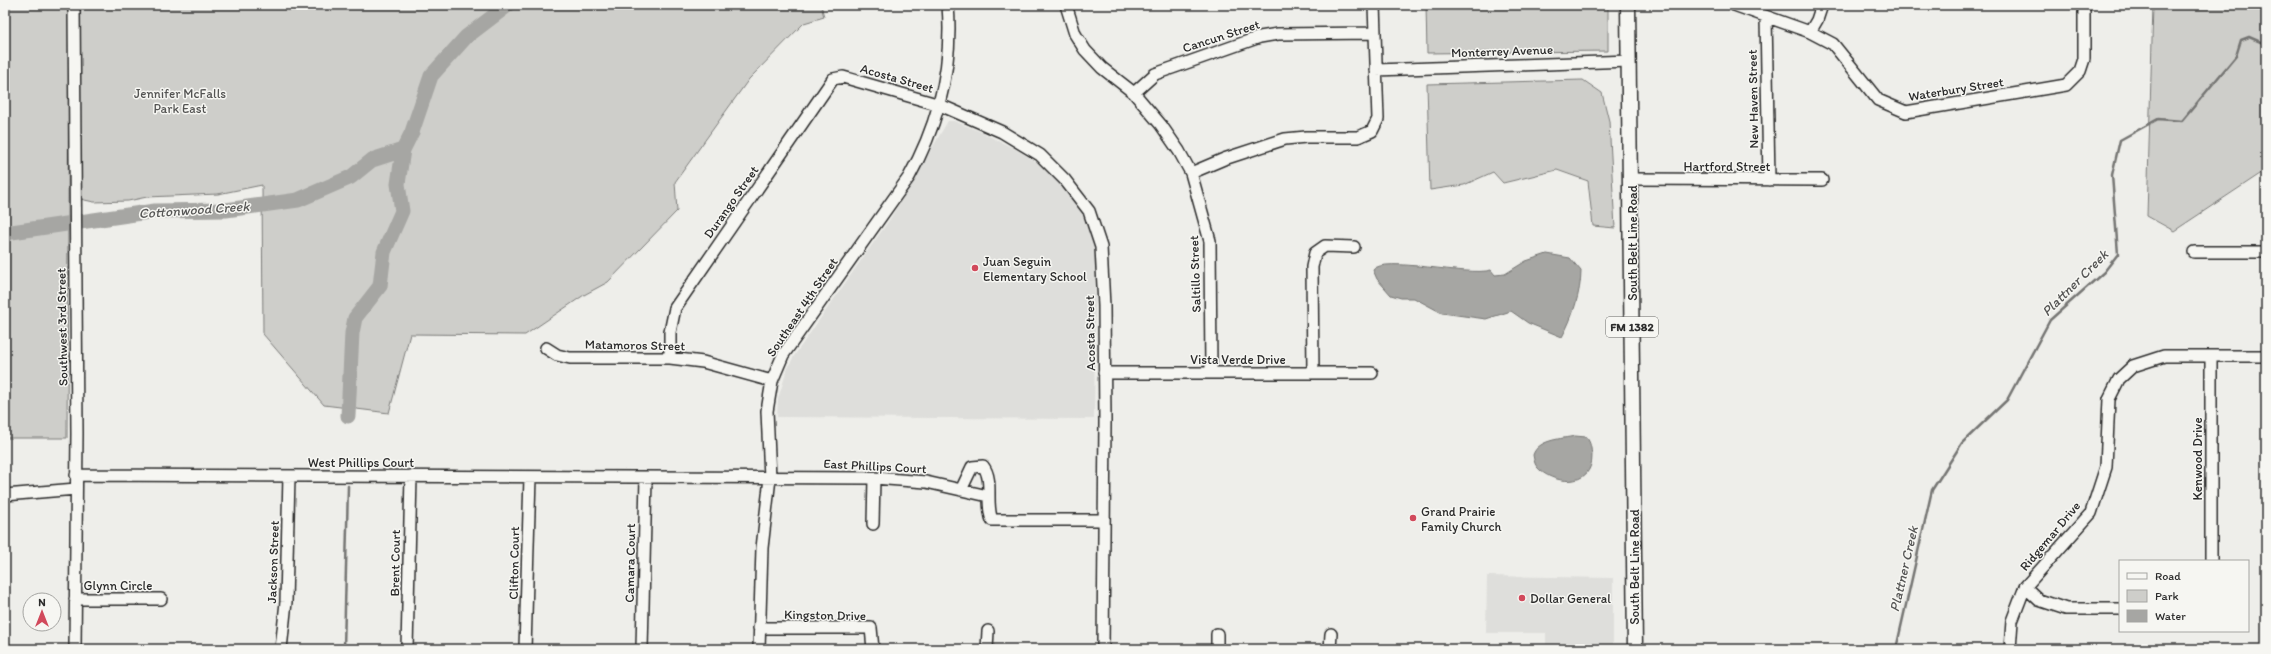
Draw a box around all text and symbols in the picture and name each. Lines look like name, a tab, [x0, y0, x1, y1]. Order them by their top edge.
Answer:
street label: Cancun Street	[1181, 16, 1262, 56]
street label: Monterrey Avenue	[1451, 42, 1553, 60]
street label: New Haven Street	[1745, 49, 1761, 149]
street label: Acosta Street	[859, 60, 935, 96]
street label: Waterbury Street	[1907, 74, 2005, 104]
park label: Jennifer McFalls Park East	[134, 86, 226, 116]
street label: Hartford Street	[1684, 159, 1771, 174]
street label: Durango Street	[701, 163, 762, 241]
street label: South Belt Line Road	[1625, 185, 1640, 301]
water label: Cottonwood Creek	[138, 198, 251, 222]
street label: Saltillo Street	[1186, 235, 1204, 313]
water label: Plattner Creek	[2038, 246, 2112, 320]
place label: Juan Seguin Elementary School	[983, 254, 1087, 284]
street label: Southeast 4th Street	[763, 255, 841, 359]
marker: Juan Seguin Elementary School	[970, 263, 980, 273]
street label: Southwest 3rd Street	[53, 268, 71, 386]
street label: Acosta Street	[1082, 295, 1098, 371]
road number: FM 1382	[1606, 317, 1658, 337]
street label: Matamoros Street	[585, 337, 685, 353]
street label: Vista Verde Drive	[1190, 352, 1286, 367]
street label: Kenwood Drive	[2190, 417, 2205, 501]
street label: West Phillips Court	[308, 455, 414, 470]
street label: East Phillips Court	[823, 456, 927, 476]
street label: Ridgemar Drive	[2017, 498, 2083, 574]
place label: Grand Prairie Family Church	[1421, 504, 1502, 534]
street label: South Belt Line Road	[1627, 509, 1642, 625]
marker: Grand Prairie Family Church	[1408, 513, 1418, 523]
street label: Jackson Street	[264, 520, 282, 604]
street label: Camara Court	[622, 523, 638, 603]
water label: Plattner Creek	[1886, 524, 1922, 613]
street label: Clifton Court	[506, 526, 522, 600]
street label: Brent Court	[387, 529, 403, 596]
legend	[2119, 560, 2249, 632]
text: Road	[2155, 569, 2181, 583]
street label: Glynn Circle	[84, 578, 152, 593]
text: Park	[2155, 589, 2179, 603]
place label: Dollar General	[1530, 591, 1611, 606]
north arrow	[22, 592, 62, 632]
marker: Dollar General	[1517, 593, 1527, 603]
text: N	[38, 596, 46, 609]
street label: Kingston Drive	[784, 607, 866, 623]
text: Water	[2155, 609, 2186, 623]

